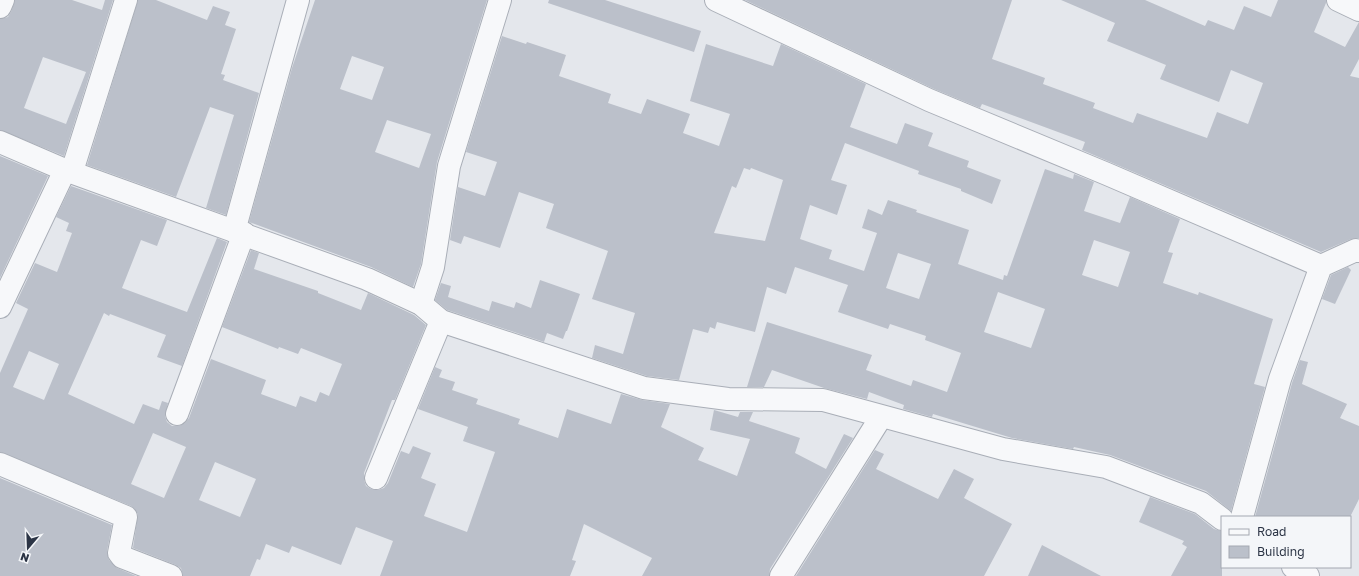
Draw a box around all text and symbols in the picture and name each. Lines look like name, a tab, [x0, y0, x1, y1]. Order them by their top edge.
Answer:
legend	[1221, 516, 1351, 568]
text: Road	[1257, 524, 1286, 539]
north arrow	[8, 528, 48, 568]
text: Building	[1257, 544, 1305, 559]
text: N	[19, 550, 31, 565]

